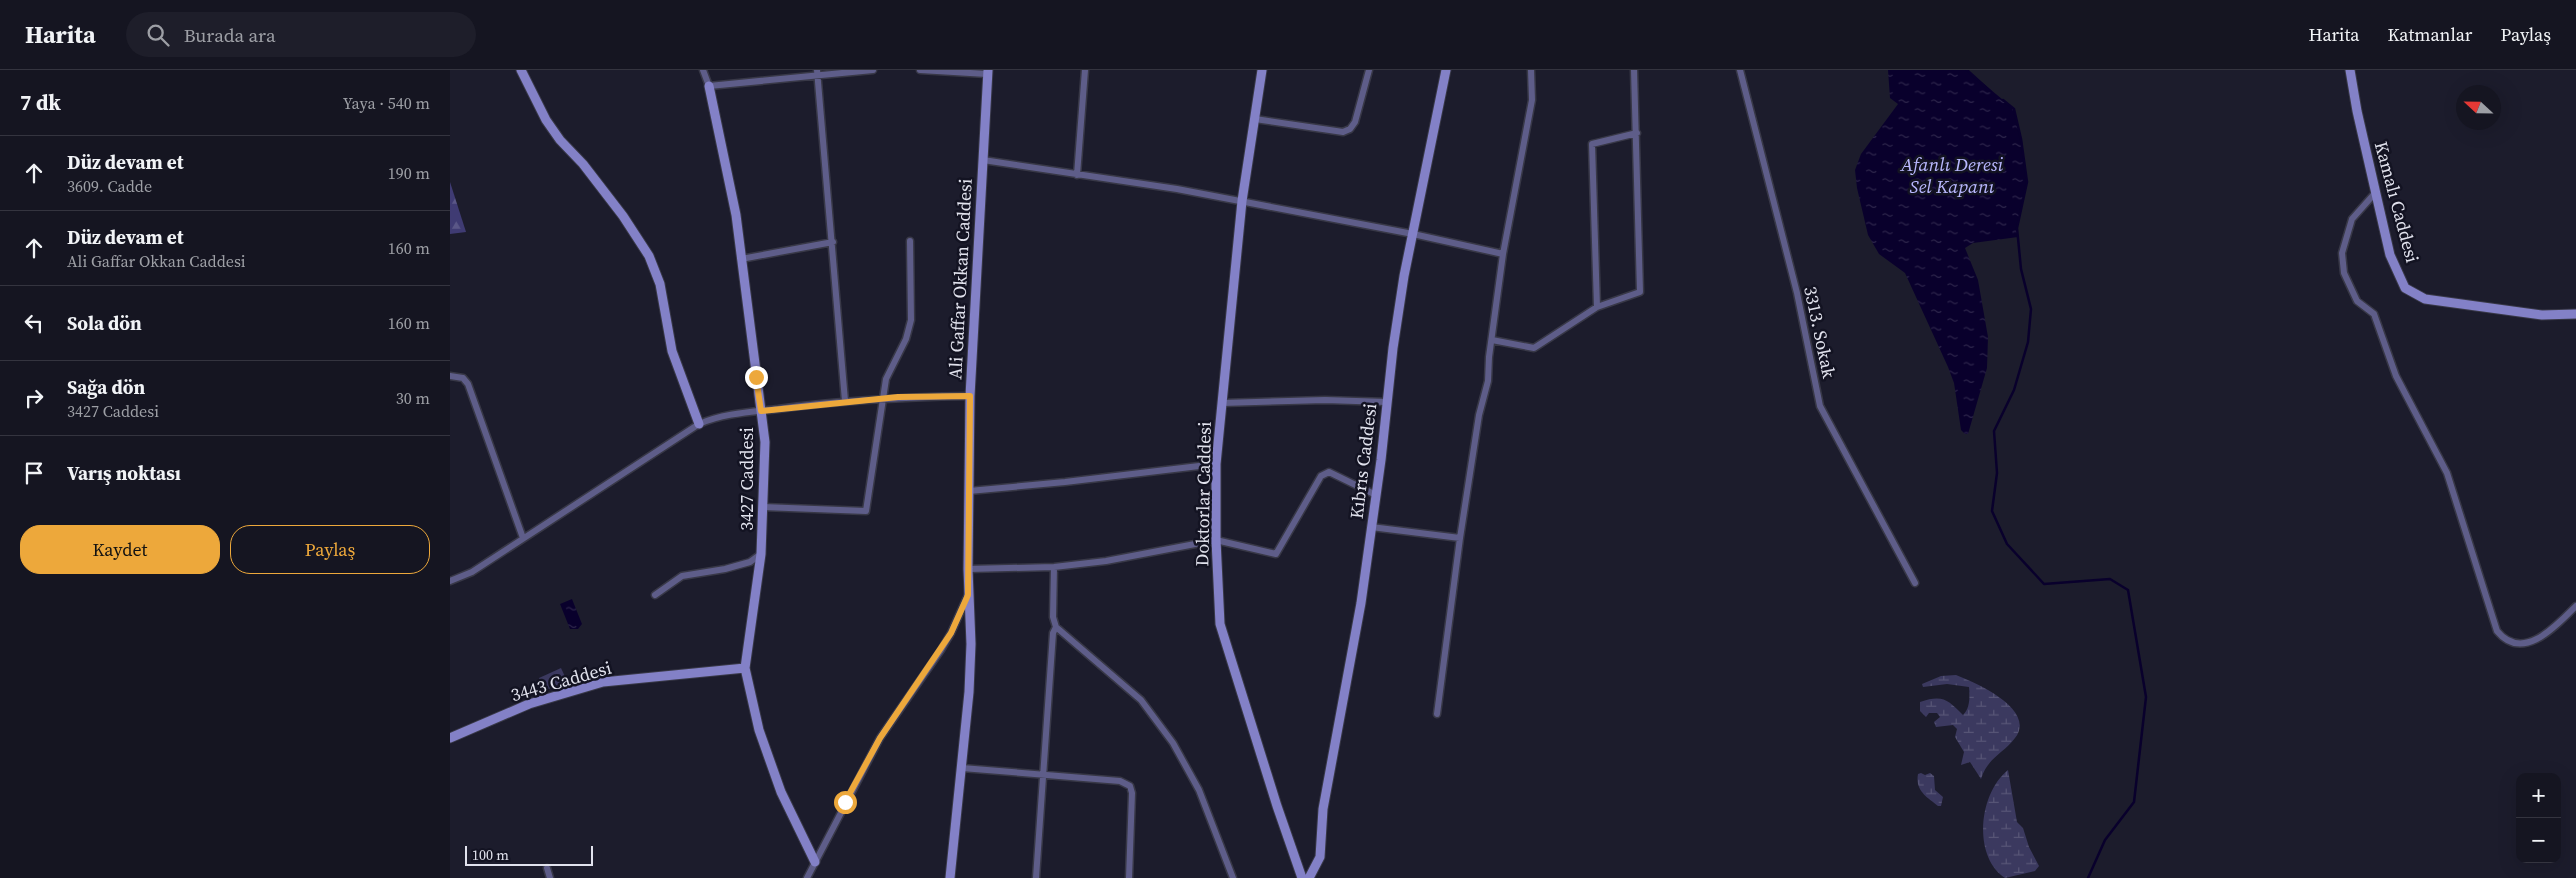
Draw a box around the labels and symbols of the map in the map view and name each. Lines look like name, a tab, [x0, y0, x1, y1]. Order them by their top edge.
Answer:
north arrow	[2456, 85, 2501, 130]
street label: Kamalı Caddesi	[2369, 139, 2425, 265]
water label: Afanlı Deresi Sel Kapanı	[1900, 151, 2004, 199]
street label: Ali Gaffar Okkan Caddesi	[942, 178, 978, 380]
street label: 3313. Sokak	[1798, 284, 1842, 380]
route end	[745, 366, 768, 389]
street label: Kıbrıs Caddesi	[1344, 402, 1382, 520]
street label: Doktorlar Caddesi	[1189, 421, 1217, 567]
street label: 3427 Caddesi	[734, 427, 759, 531]
street label: 3443 Caddesi	[508, 655, 614, 707]
route start	[834, 791, 857, 814]
scale bar	[465, 843, 592, 866]

